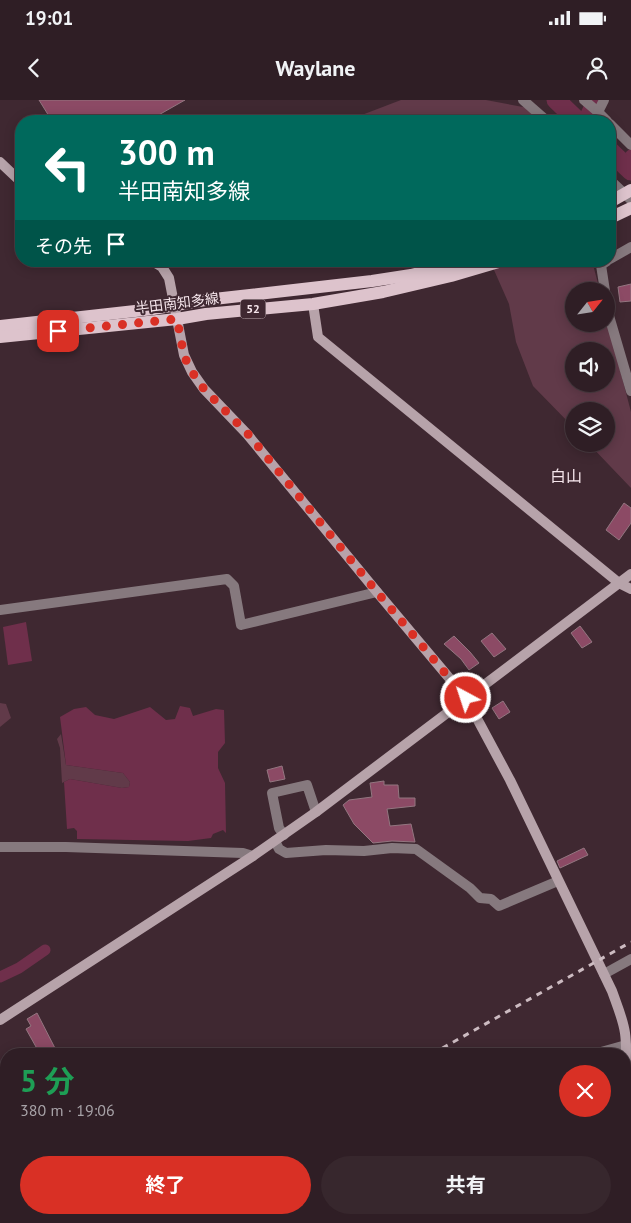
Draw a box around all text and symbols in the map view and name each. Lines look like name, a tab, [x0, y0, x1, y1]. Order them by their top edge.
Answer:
text: 19:01	[25, 6, 73, 30]
icon: back	[20, 54, 48, 82]
text: Waylane	[276, 54, 355, 82]
icon: person	[583, 54, 611, 82]
text: 300 m	[118, 129, 215, 175]
icon: left	[35, 135, 100, 200]
text: 半田南知多線	[118, 177, 250, 205]
icon: arrive	[102, 230, 130, 258]
text: その先	[35, 234, 92, 258]
north arrow	[565, 282, 615, 332]
map controls	[565, 282, 615, 452]
street label: 半田南知多線	[134, 289, 220, 317]
road number: 52	[240, 300, 266, 318]
pin	[37, 310, 79, 352]
icon: arrive	[44, 317, 72, 345]
button: sound	[565, 342, 615, 392]
button: layers	[565, 402, 615, 452]
district label: 白山	[550, 466, 582, 486]
position arrow	[439, 671, 491, 723]
text: 5 分	[20, 1061, 75, 1100]
button: close	[559, 1065, 611, 1117]
text: 380 m · 19:06	[20, 1100, 115, 1120]
button: 終了	[20, 1156, 311, 1214]
button: 共有	[321, 1156, 611, 1214]

